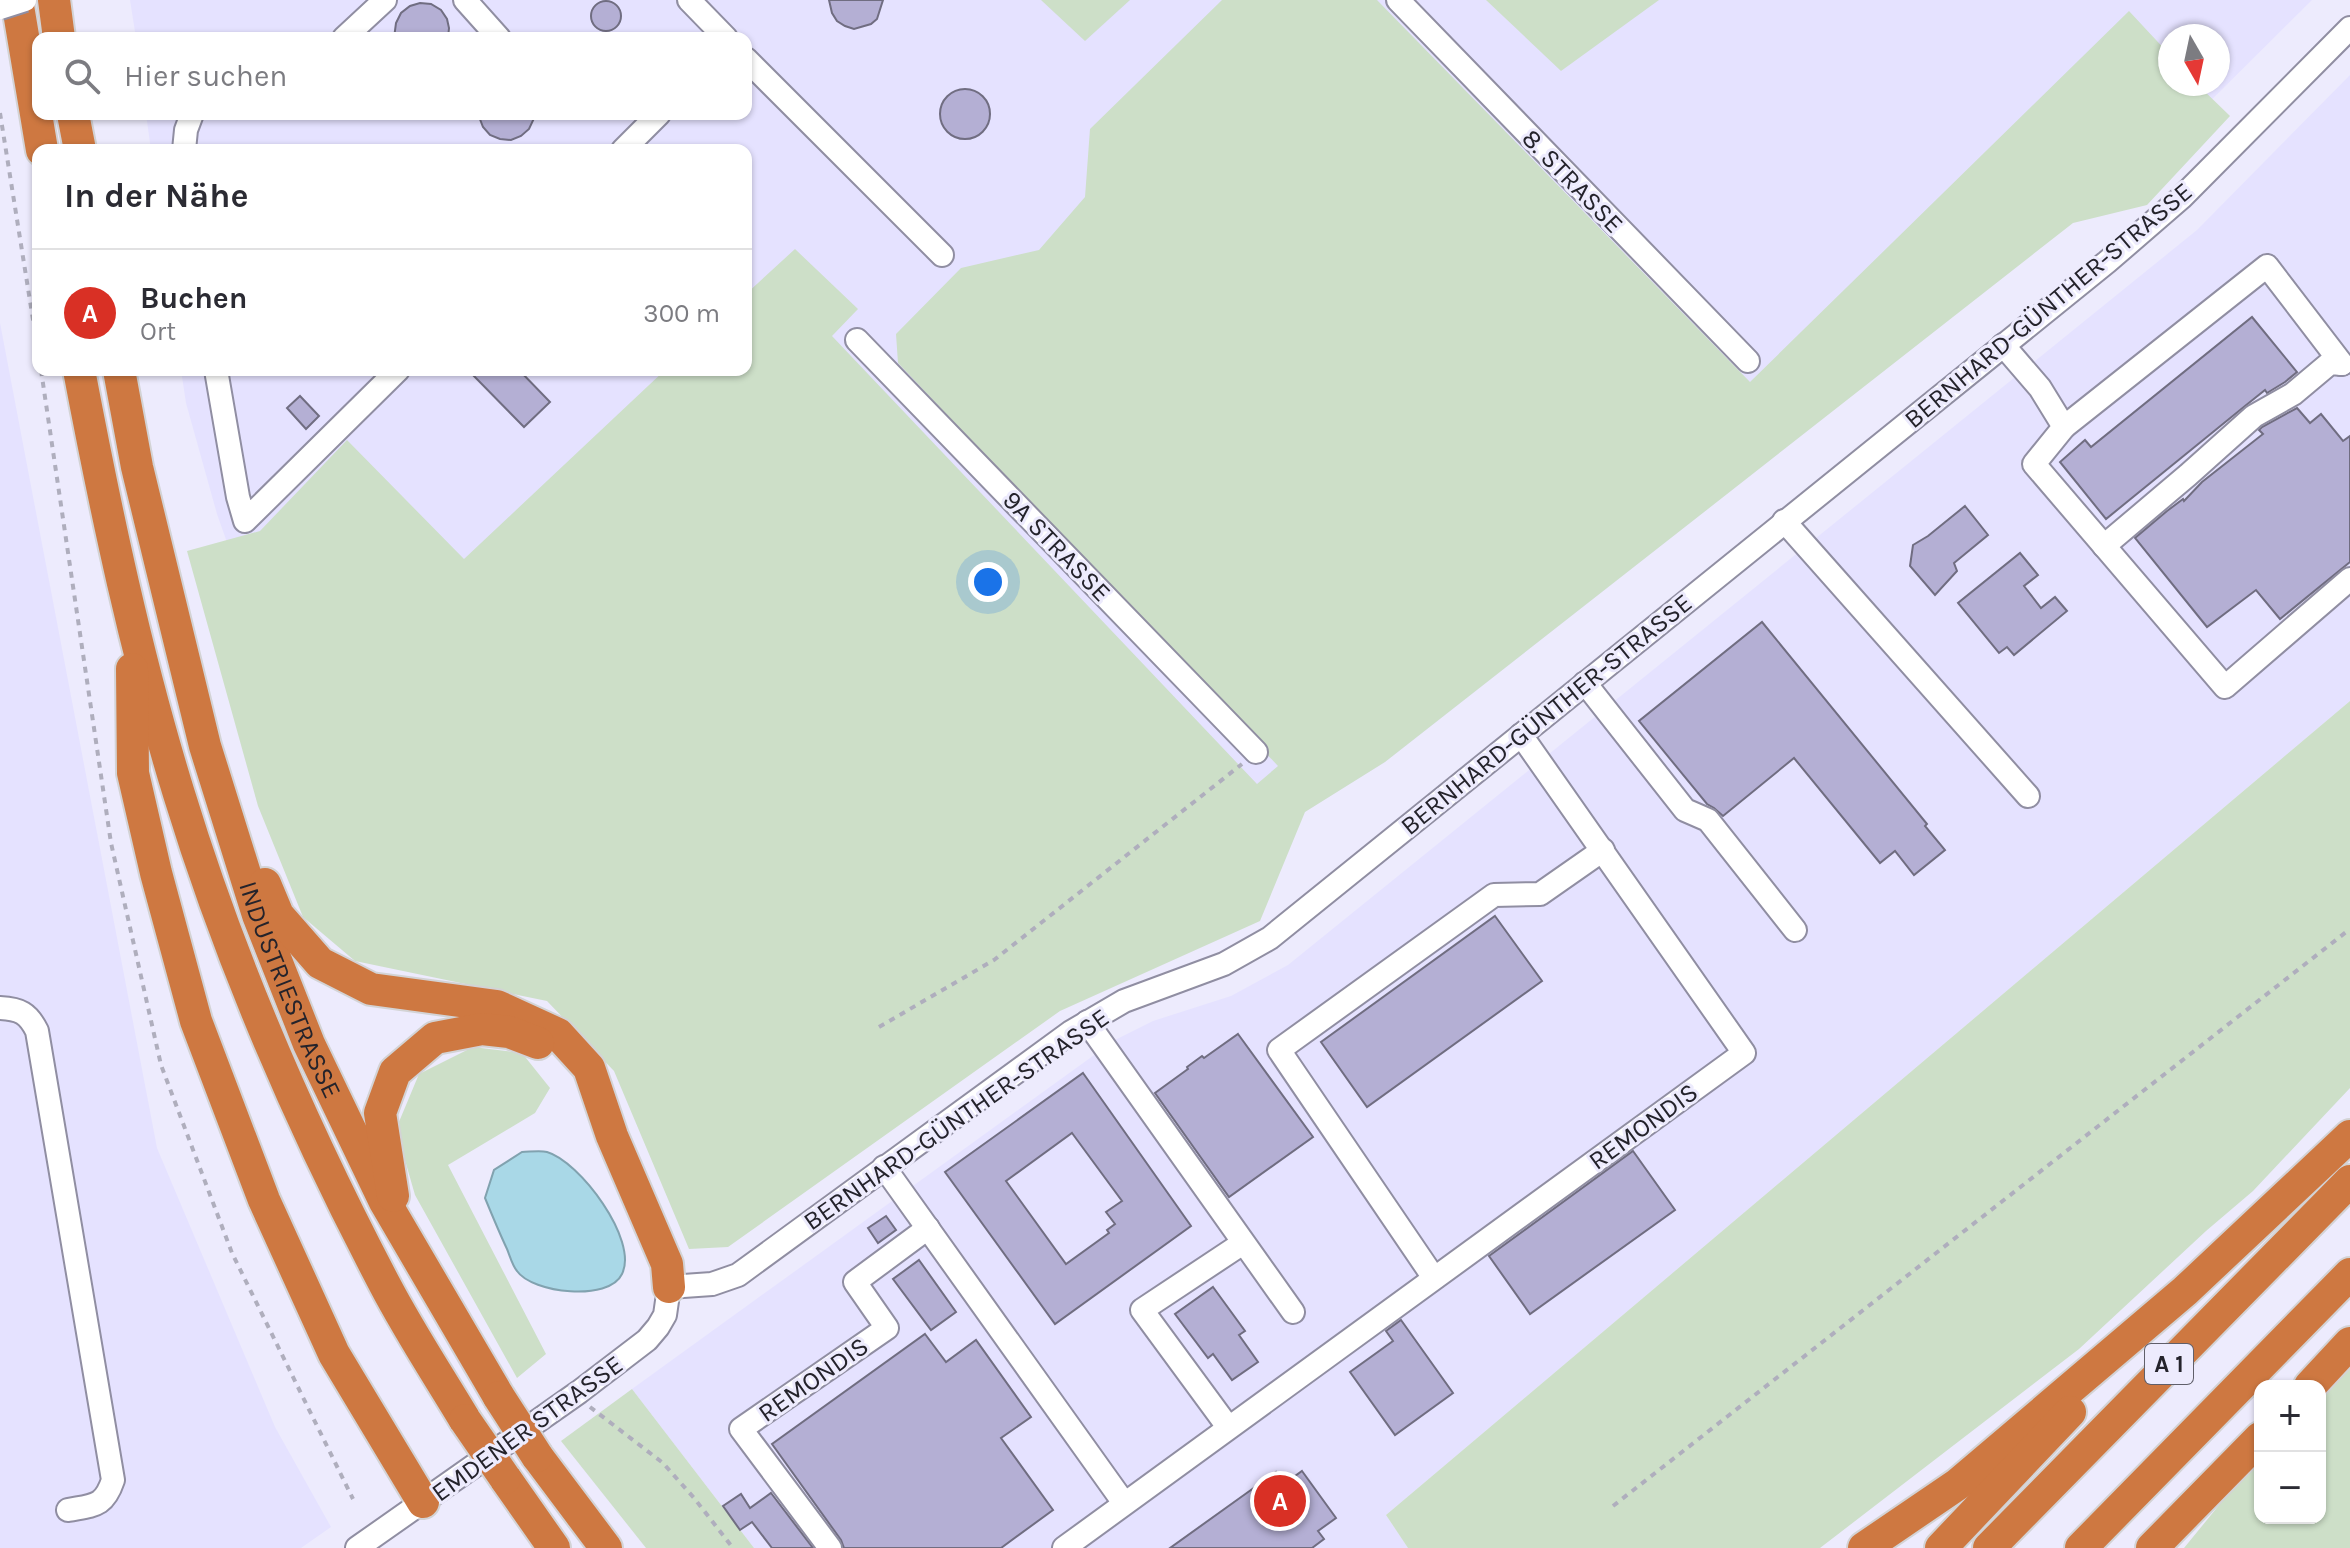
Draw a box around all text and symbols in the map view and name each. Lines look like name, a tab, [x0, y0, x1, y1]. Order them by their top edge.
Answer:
north arrow	[2158, 24, 2230, 96]
search box	[32, 32, 752, 120]
icon: search	[60, 54, 104, 98]
text: Hier suchen	[124, 58, 287, 94]
street label: 8. STRASSE	[1515, 123, 1630, 240]
text: In der Nähe	[64, 176, 248, 216]
street label: BERNHARD-GÜNTHER-STRASSE	[1898, 176, 2198, 435]
text: Buchen	[140, 280, 247, 316]
text: A	[82, 298, 98, 329]
text: 300 m	[643, 298, 720, 329]
text: Ort	[140, 316, 176, 347]
street label: 9A STRASSE	[996, 485, 1117, 608]
your location	[968, 562, 1008, 602]
street label: BERNHARD-GÜNTHER-STRASSE	[1394, 587, 1698, 842]
street label: INDUSTRIESTRASSE	[232, 877, 348, 1103]
street label: BERNHARD-GÜNTHER-STRASSE	[797, 1002, 1115, 1237]
street label: REMONDIS	[1583, 1076, 1704, 1176]
street label: REMONDIS	[752, 1330, 874, 1429]
road number: A 1	[2145, 1344, 2193, 1384]
street label: EMDENER STRASSE	[426, 1349, 629, 1508]
map controls	[2254, 1380, 2326, 1524]
button: +	[2254, 1380, 2326, 1452]
button: −	[2254, 1452, 2326, 1524]
pin: A	[1254, 1471, 1306, 1531]

